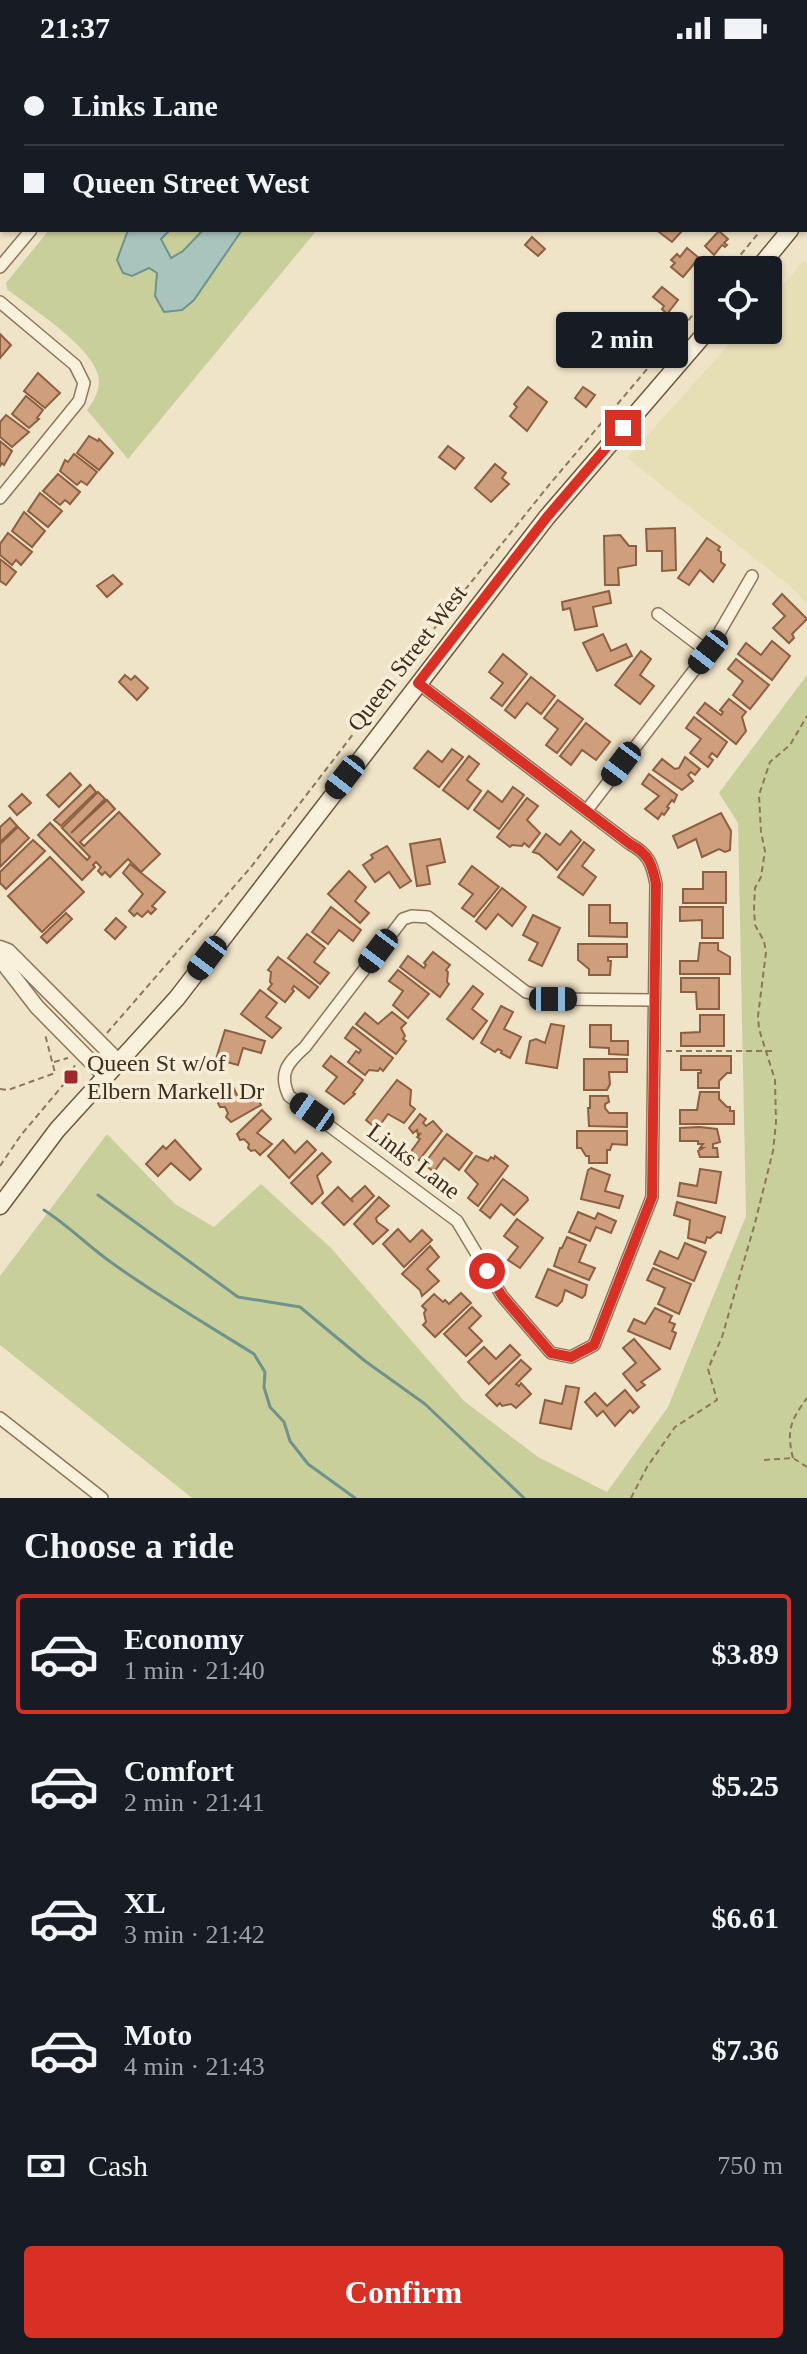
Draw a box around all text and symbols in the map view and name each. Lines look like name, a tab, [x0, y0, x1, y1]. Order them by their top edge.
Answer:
text: 21:37	[40, 11, 110, 44]
text: Links Lane	[72, 89, 218, 122]
text: Queen Street West	[72, 166, 309, 199]
map controls	[694, 256, 782, 344]
button: locate	[694, 256, 782, 344]
callout: 2 min	[557, 312, 689, 368]
text: 2 min	[591, 325, 653, 354]
route end	[605, 410, 641, 446]
street label: Queen Street West	[342, 580, 472, 736]
car	[684, 626, 732, 678]
car	[597, 738, 645, 790]
car	[321, 751, 369, 803]
car	[354, 925, 402, 977]
car	[183, 932, 231, 984]
car	[529, 987, 577, 1011]
place label: Queen St w/of Elbern Markell Dr	[87, 1050, 264, 1104]
marker: Queen St w/of Elbern Markell Dr	[62, 1068, 80, 1086]
car	[285, 1088, 339, 1136]
street label: Links Lane	[363, 1118, 465, 1204]
route start	[469, 1253, 505, 1289]
text: Choose a ride	[24, 1526, 234, 1566]
icon: car	[28, 1618, 100, 1690]
text: Economy	[124, 1622, 244, 1655]
text: $3.89	[712, 1637, 779, 1670]
text: 1 min · 21:40	[124, 1656, 265, 1685]
icon: car	[28, 1750, 100, 1822]
text: Comfort	[124, 1754, 234, 1787]
text: $5.25	[712, 1769, 779, 1802]
text: 2 min · 21:41	[124, 1788, 265, 1817]
icon: car	[28, 1882, 100, 1954]
text: XL	[124, 1886, 166, 1919]
text: $6.61	[712, 1901, 779, 1934]
text: 3 min · 21:42	[124, 1920, 265, 1949]
icon: car	[28, 2014, 100, 2086]
text: Moto	[124, 2018, 192, 2051]
text: $7.36	[712, 2033, 779, 2066]
text: 4 min · 21:43	[124, 2052, 265, 2081]
icon: cash	[24, 2144, 68, 2188]
text: Cash	[88, 2149, 148, 2182]
text: 750 m	[717, 2151, 783, 2180]
button: Confirm	[24, 2246, 783, 2338]

